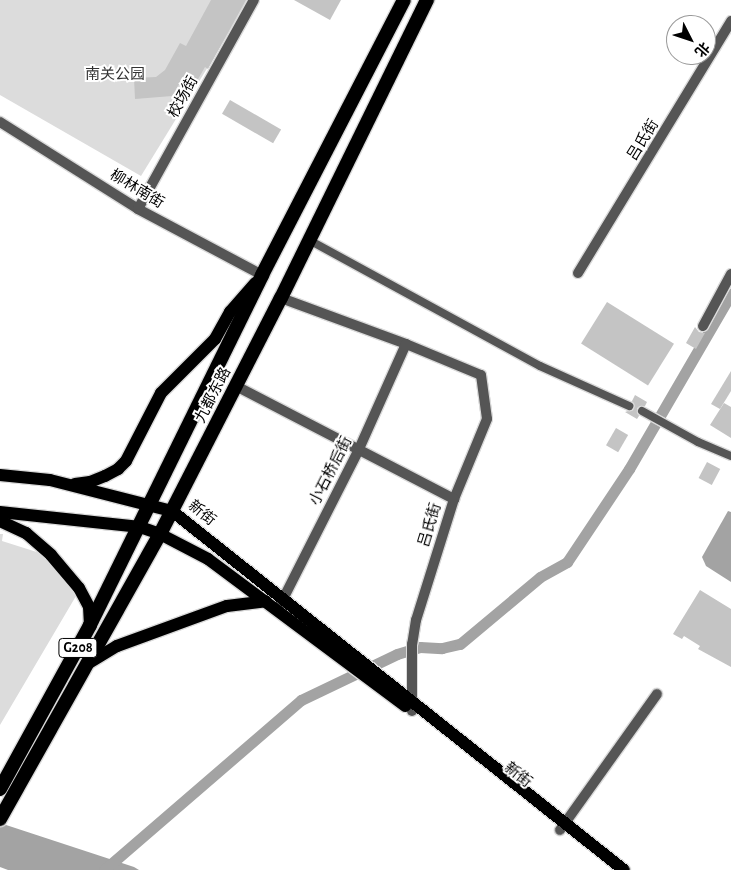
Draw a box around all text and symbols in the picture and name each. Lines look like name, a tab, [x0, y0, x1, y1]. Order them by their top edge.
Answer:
north arrow	[666, 15, 716, 65]
text: 北	[692, 39, 711, 59]
park label: 南关公园	[85, 66, 145, 84]
street label: 校场街	[164, 73, 202, 121]
street label: 吕氏街	[623, 116, 663, 164]
street label: 柳林南街	[107, 166, 167, 212]
street label: 九都东路	[191, 364, 235, 426]
street label: 小石桥后街	[306, 434, 356, 508]
street label: 新街	[185, 497, 219, 529]
street label: 吕氏街	[415, 501, 445, 549]
road number: G208	[58, 636, 98, 660]
street label: 新街	[501, 759, 535, 791]

